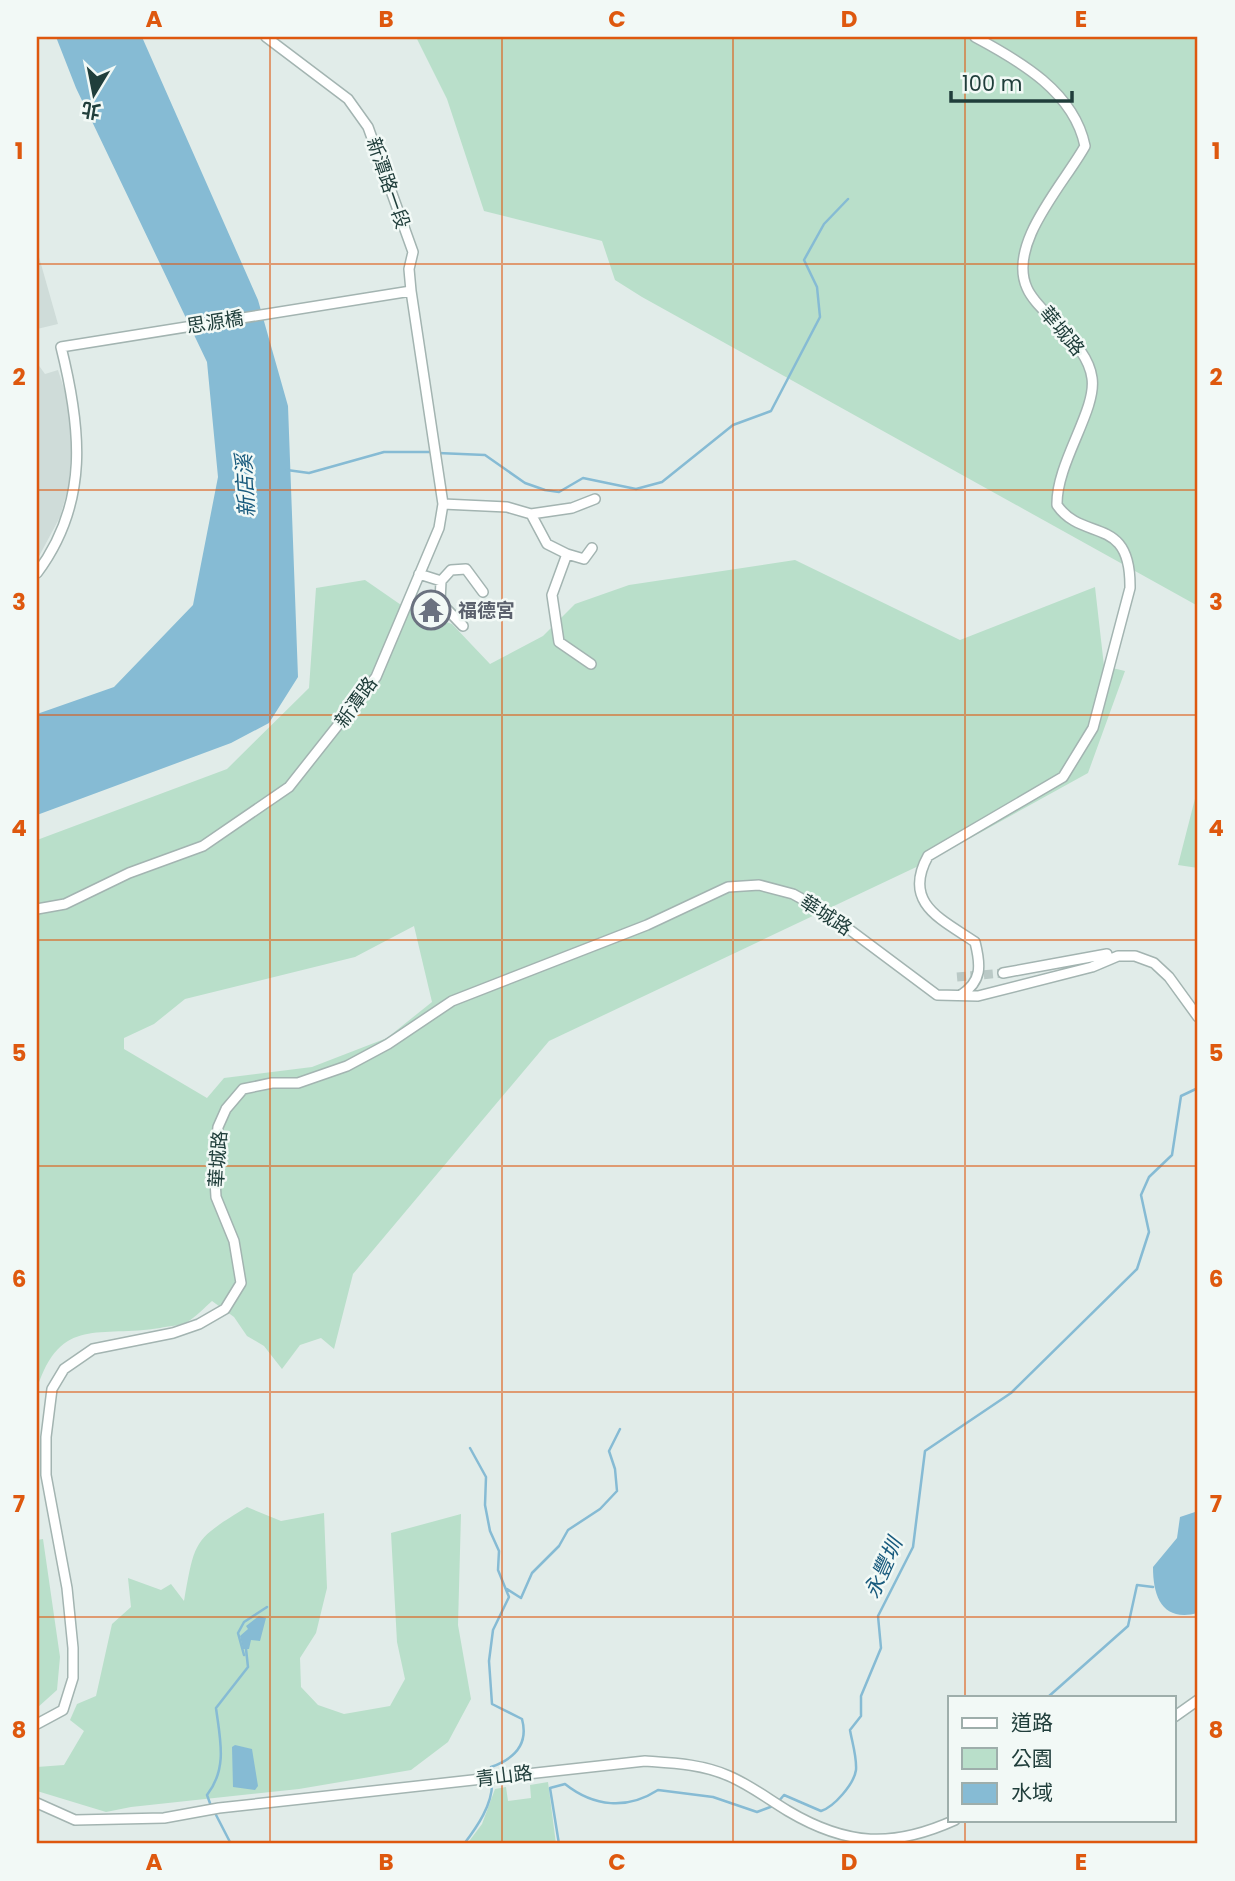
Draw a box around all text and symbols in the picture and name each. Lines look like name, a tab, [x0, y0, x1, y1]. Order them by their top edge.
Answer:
text: A	[146, 3, 163, 35]
text: B	[378, 3, 394, 35]
text: C	[608, 3, 626, 35]
text: D	[841, 3, 857, 35]
text: E	[1075, 3, 1087, 35]
north arrow	[60, 60, 130, 130]
scale bar	[951, 60, 1072, 104]
text: 100 m	[962, 69, 1022, 98]
text: 北	[79, 95, 103, 125]
street label: 新潭路一段	[360, 134, 416, 232]
text: 1	[15, 135, 23, 167]
text: 1	[1212, 135, 1220, 167]
street label: 華城路	[1033, 300, 1091, 362]
street label: 思源橋	[185, 304, 245, 340]
text: 2	[12, 361, 26, 393]
text: 2	[1209, 361, 1223, 393]
water label: 新店溪	[229, 451, 261, 518]
text: 3	[12, 586, 26, 618]
text: 3	[1209, 586, 1223, 618]
temple icon: 福德宮	[410, 589, 452, 631]
place label: 福德宮	[458, 597, 515, 624]
street label: 新潭路	[328, 671, 384, 733]
text: 4	[11, 812, 27, 844]
text: 4	[1208, 812, 1224, 844]
street label: 華城路	[795, 888, 857, 942]
text: 5	[12, 1037, 26, 1069]
text: 5	[1209, 1037, 1223, 1069]
street label: 華城路	[203, 1130, 233, 1188]
text: 6	[12, 1263, 26, 1295]
text: 6	[1209, 1263, 1223, 1295]
text: 7	[13, 1488, 25, 1520]
text: 7	[1210, 1488, 1222, 1520]
water label: 永豐圳	[857, 1531, 910, 1603]
legend	[948, 1696, 1176, 1822]
text: 道路	[1011, 1708, 1053, 1737]
text: 8	[12, 1714, 26, 1746]
text: 8	[1209, 1714, 1223, 1746]
text: 公園	[1011, 1744, 1053, 1773]
street label: 青山路	[474, 1759, 534, 1793]
text: 水域	[1011, 1778, 1053, 1807]
text: A	[146, 1846, 163, 1878]
text: B	[378, 1846, 394, 1878]
text: C	[608, 1846, 626, 1878]
text: D	[841, 1846, 857, 1878]
text: E	[1075, 1846, 1087, 1878]

